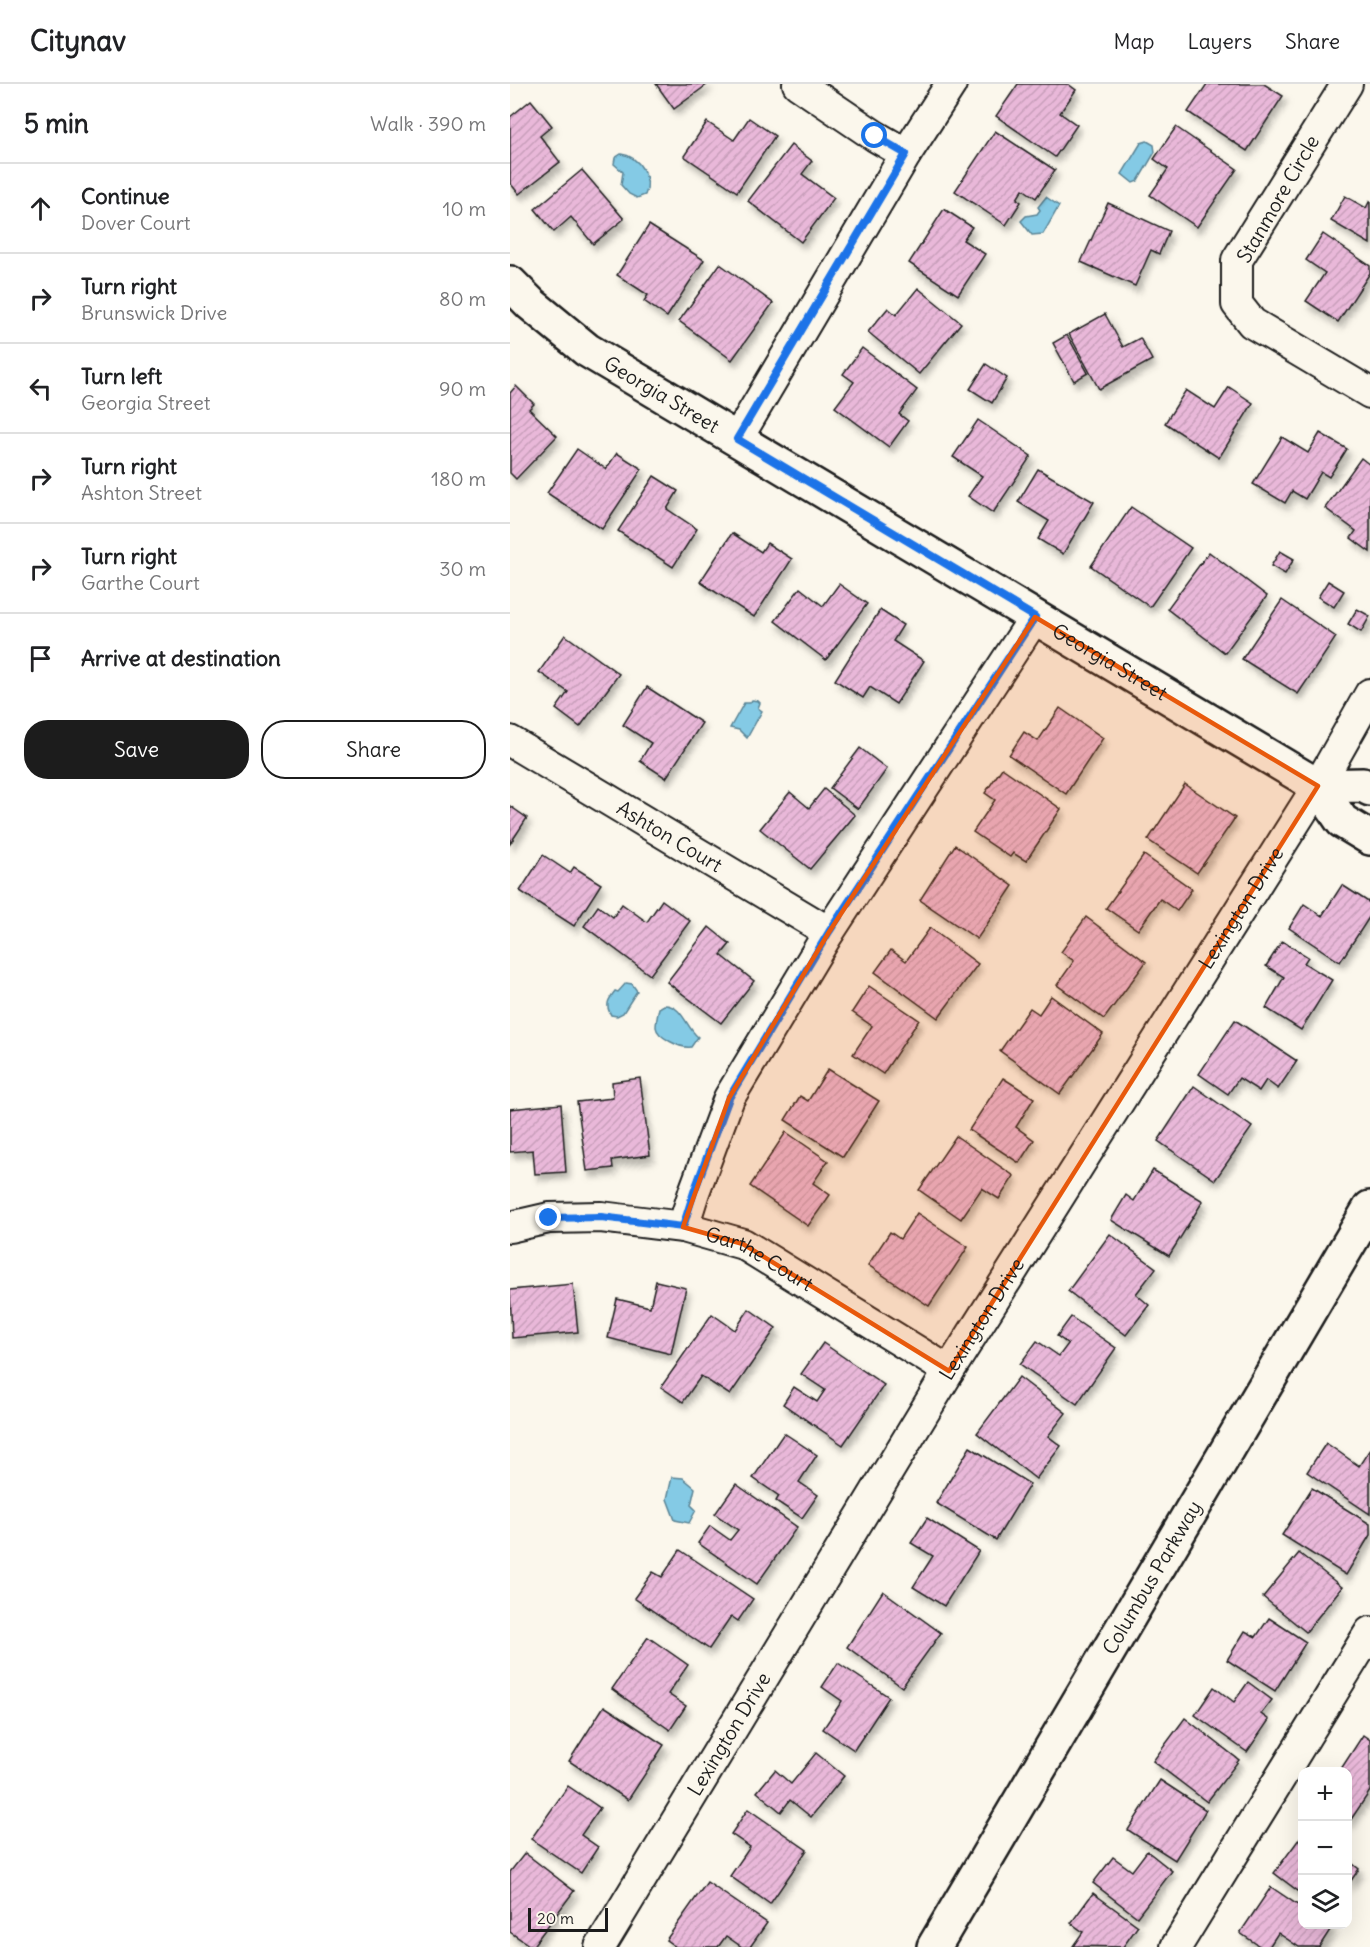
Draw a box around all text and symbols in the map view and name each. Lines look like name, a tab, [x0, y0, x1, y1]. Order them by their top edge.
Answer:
text: Citynav	[30, 23, 126, 59]
text: Map	[1114, 28, 1154, 55]
text: Layers	[1187, 28, 1252, 55]
text: Share	[1285, 28, 1340, 55]
text: 5 min	[24, 107, 89, 140]
text: Walk · 390 m	[370, 111, 486, 136]
route start	[861, 122, 887, 148]
street label: Stanmore Circle	[1231, 130, 1324, 267]
text: Continue	[81, 182, 170, 210]
icon: ahead	[24, 192, 57, 225]
text: 10 m	[443, 196, 486, 221]
text: Dover Court	[81, 210, 191, 235]
text: Turn right	[81, 272, 177, 300]
icon: right	[24, 282, 57, 315]
text: 80 m	[439, 286, 486, 311]
text: Brunswick Drive	[81, 300, 227, 325]
street label: Georgia Street	[600, 350, 724, 438]
text: Turn left	[81, 362, 162, 390]
icon: left	[24, 372, 57, 405]
text: 90 m	[439, 376, 486, 401]
text: Georgia Street	[81, 390, 211, 415]
text: Turn right	[81, 452, 177, 480]
icon: right	[24, 462, 57, 495]
text: 180 m	[431, 466, 486, 491]
text: Ashton Street	[81, 480, 202, 505]
text: Turn right	[81, 542, 177, 570]
icon: right	[24, 552, 57, 585]
text: 30 m	[439, 556, 486, 581]
text: Garthe Court	[81, 570, 200, 595]
street label: Georgia Street	[1048, 617, 1172, 706]
icon: arrive	[24, 642, 57, 675]
text: Arrive at destination	[81, 644, 281, 672]
button: Save	[24, 720, 249, 779]
button: Share	[261, 720, 486, 779]
street label: Ashton Court	[613, 795, 727, 877]
street label: Lexington Drive	[1193, 842, 1289, 973]
route end	[535, 1204, 561, 1230]
street label: Garthe Court	[703, 1221, 818, 1297]
street label: Lexington Drive	[934, 1253, 1029, 1384]
street label: Columbus Parkway	[1097, 1496, 1207, 1659]
street label: Lexington Drive	[682, 1668, 776, 1800]
map controls	[1298, 1767, 1352, 1929]
button: +	[1298, 1767, 1352, 1821]
button: −	[1298, 1821, 1352, 1875]
button: layers	[1298, 1875, 1352, 1929]
scale bar	[528, 1905, 608, 1932]
text: 20 m	[537, 1908, 574, 1928]

